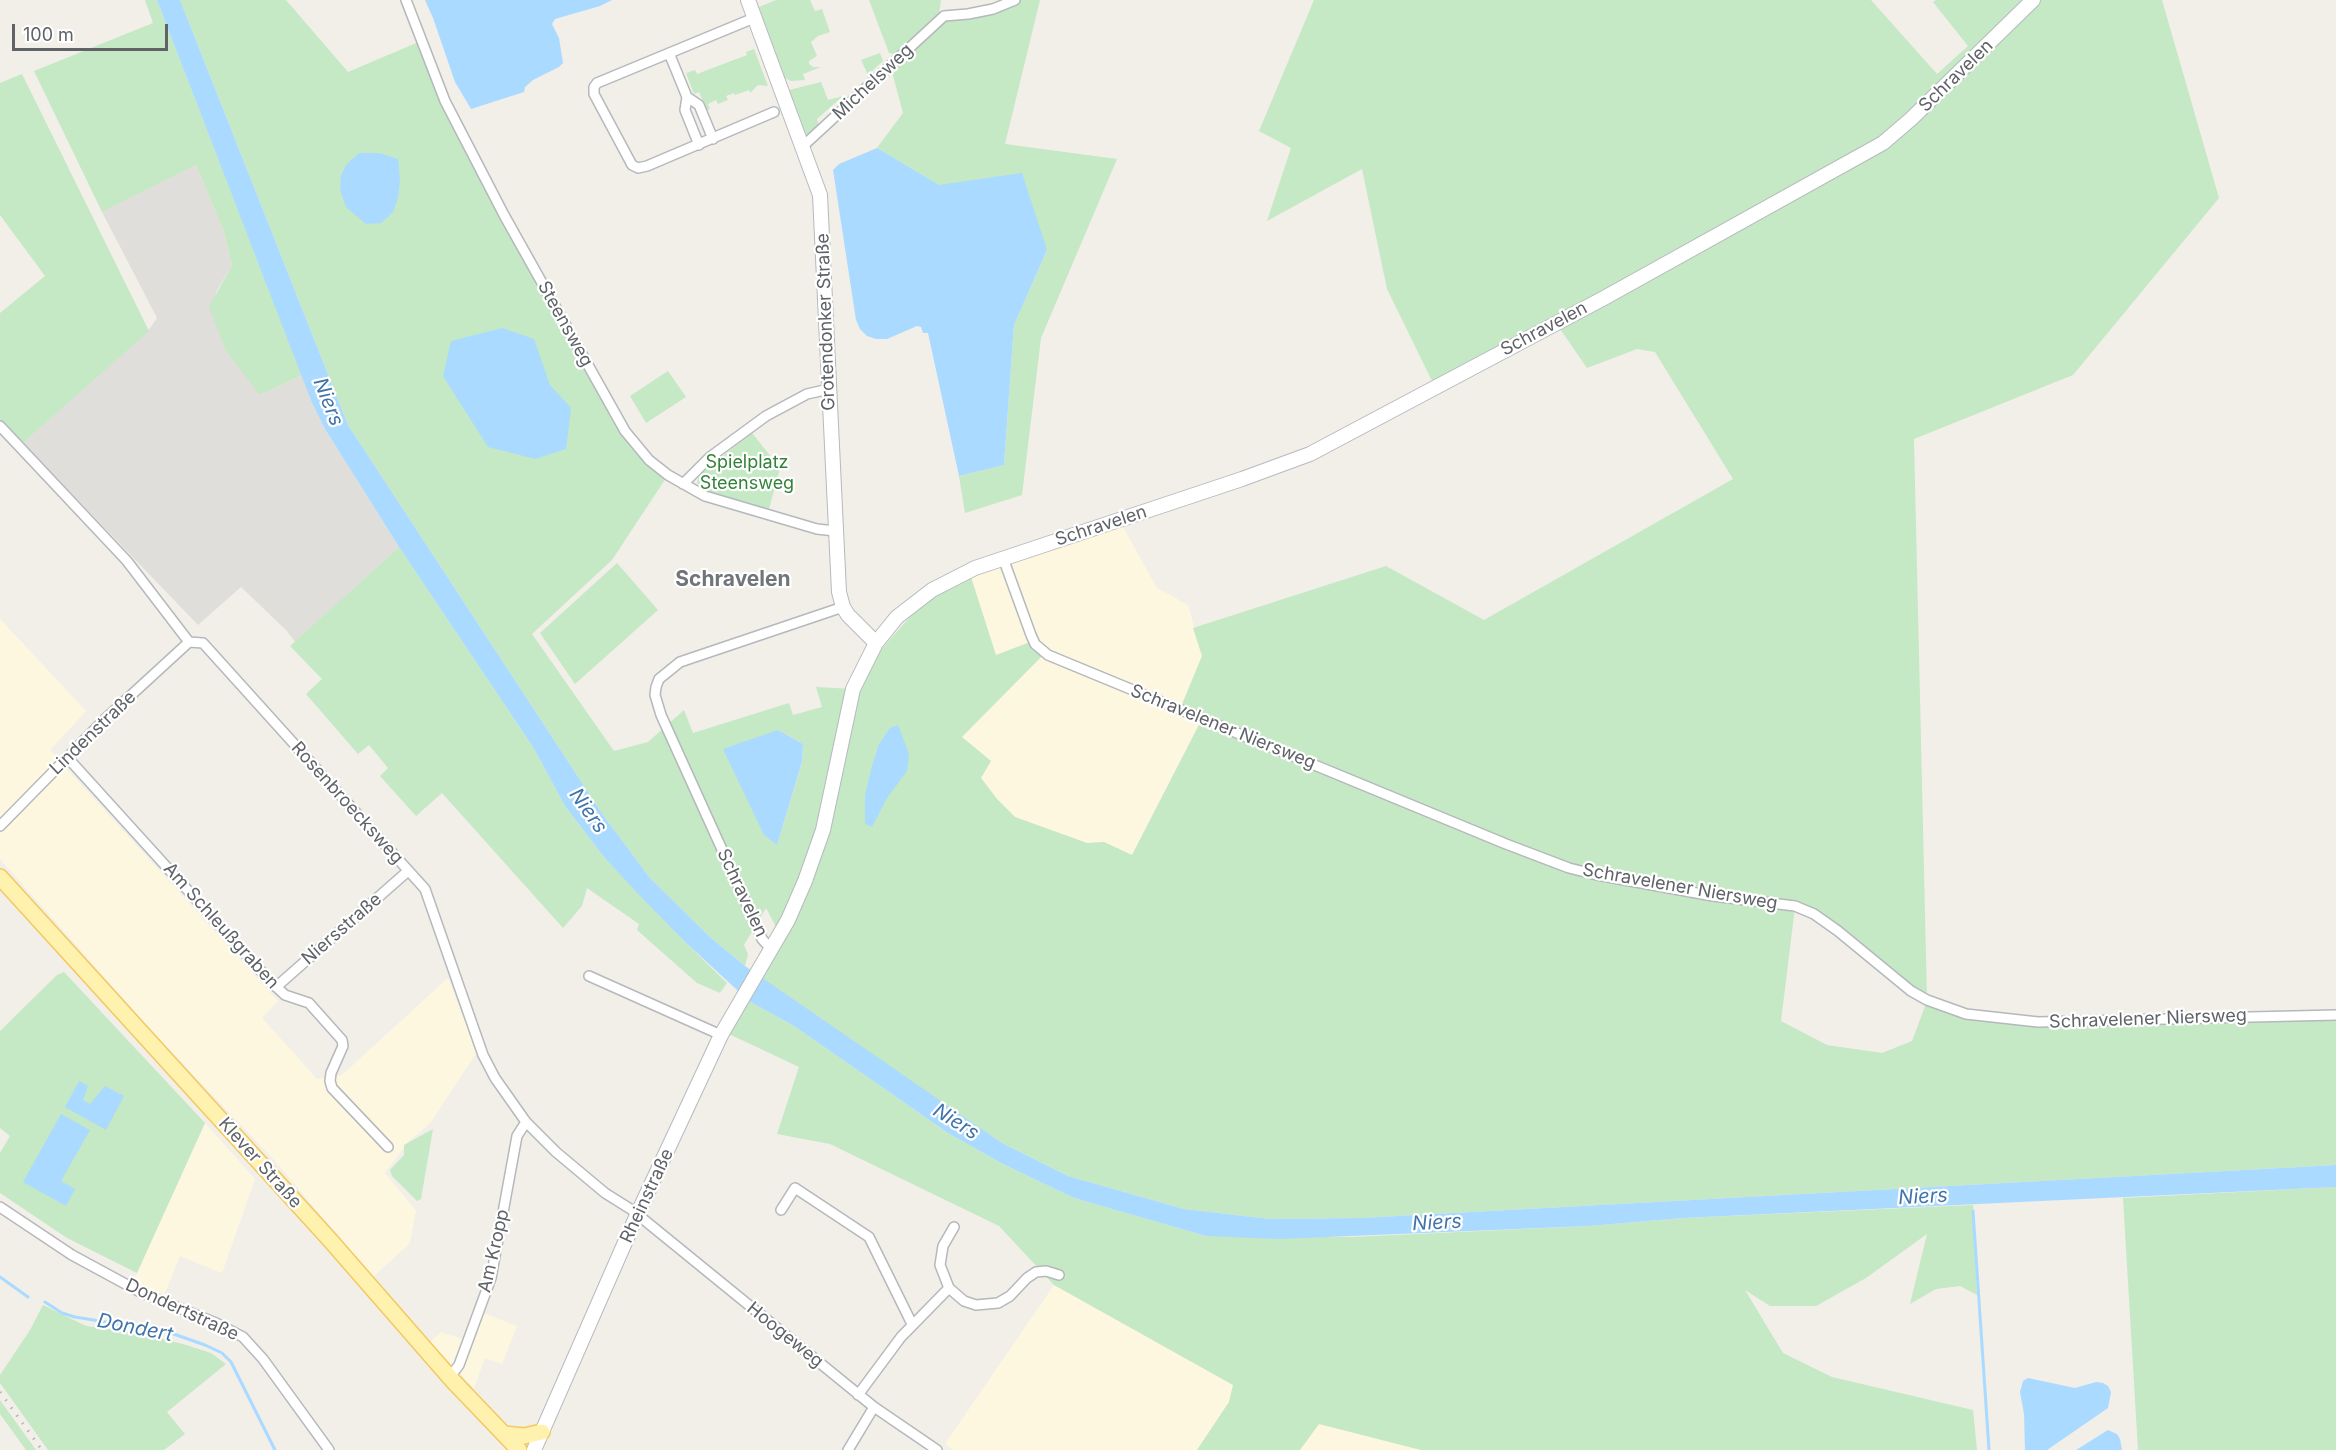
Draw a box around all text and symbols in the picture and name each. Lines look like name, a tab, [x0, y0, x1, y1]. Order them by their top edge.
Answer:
scale bar	[15, 12, 171, 50]
text: 100 m	[23, 24, 74, 45]
street label: Schravelen	[1914, 35, 1998, 117]
street label: Michelsweg	[828, 39, 918, 125]
street label: Grotendonker Straße	[812, 233, 840, 411]
street label: Steensweg	[533, 278, 597, 370]
street label: Schravelen	[1497, 297, 1591, 361]
water label: Niers	[308, 375, 348, 429]
park label: Spielplatz Steensweg	[700, 452, 794, 494]
street label: Schravelen	[1053, 501, 1149, 551]
district label: Schravelen	[675, 567, 791, 593]
street label: Schravelener Niersweg	[1127, 680, 1319, 774]
street label: Lindenstraße	[46, 687, 140, 779]
street label: Rosenbroecksweg	[286, 737, 408, 869]
water label: Niers	[564, 784, 612, 838]
street label: Schravelen	[712, 845, 772, 941]
street label: Am Schleußgraben	[159, 858, 283, 994]
street label: Schravelener Niersweg	[1581, 859, 1779, 915]
street label: Niersstraße	[298, 889, 386, 969]
street label: Schravelener Niersweg	[2049, 1005, 2247, 1033]
water label: Niers	[929, 1099, 983, 1145]
street label: Klever Straße	[214, 1113, 306, 1213]
street label: Rheinstraße	[616, 1145, 678, 1247]
water label: Niers	[1898, 1184, 1948, 1210]
street label: Am Kropp	[474, 1207, 514, 1295]
water label: Niers	[1412, 1210, 1462, 1236]
street label: Dondertstraße	[122, 1274, 242, 1346]
street label: Hoogeweg	[742, 1298, 828, 1372]
water label: Dondert	[95, 1309, 175, 1347]

